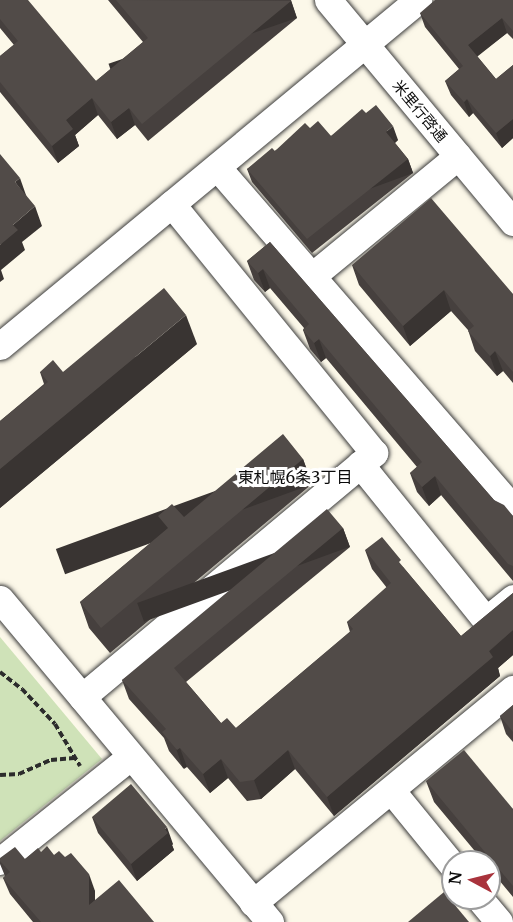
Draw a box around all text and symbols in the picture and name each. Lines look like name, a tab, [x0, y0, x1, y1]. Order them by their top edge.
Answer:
street label: 米里行啓通	[389, 76, 451, 146]
district label: 東札幌6条3丁目	[238, 467, 352, 487]
north arrow	[441, 850, 501, 910]
text: N	[444, 871, 466, 886]

